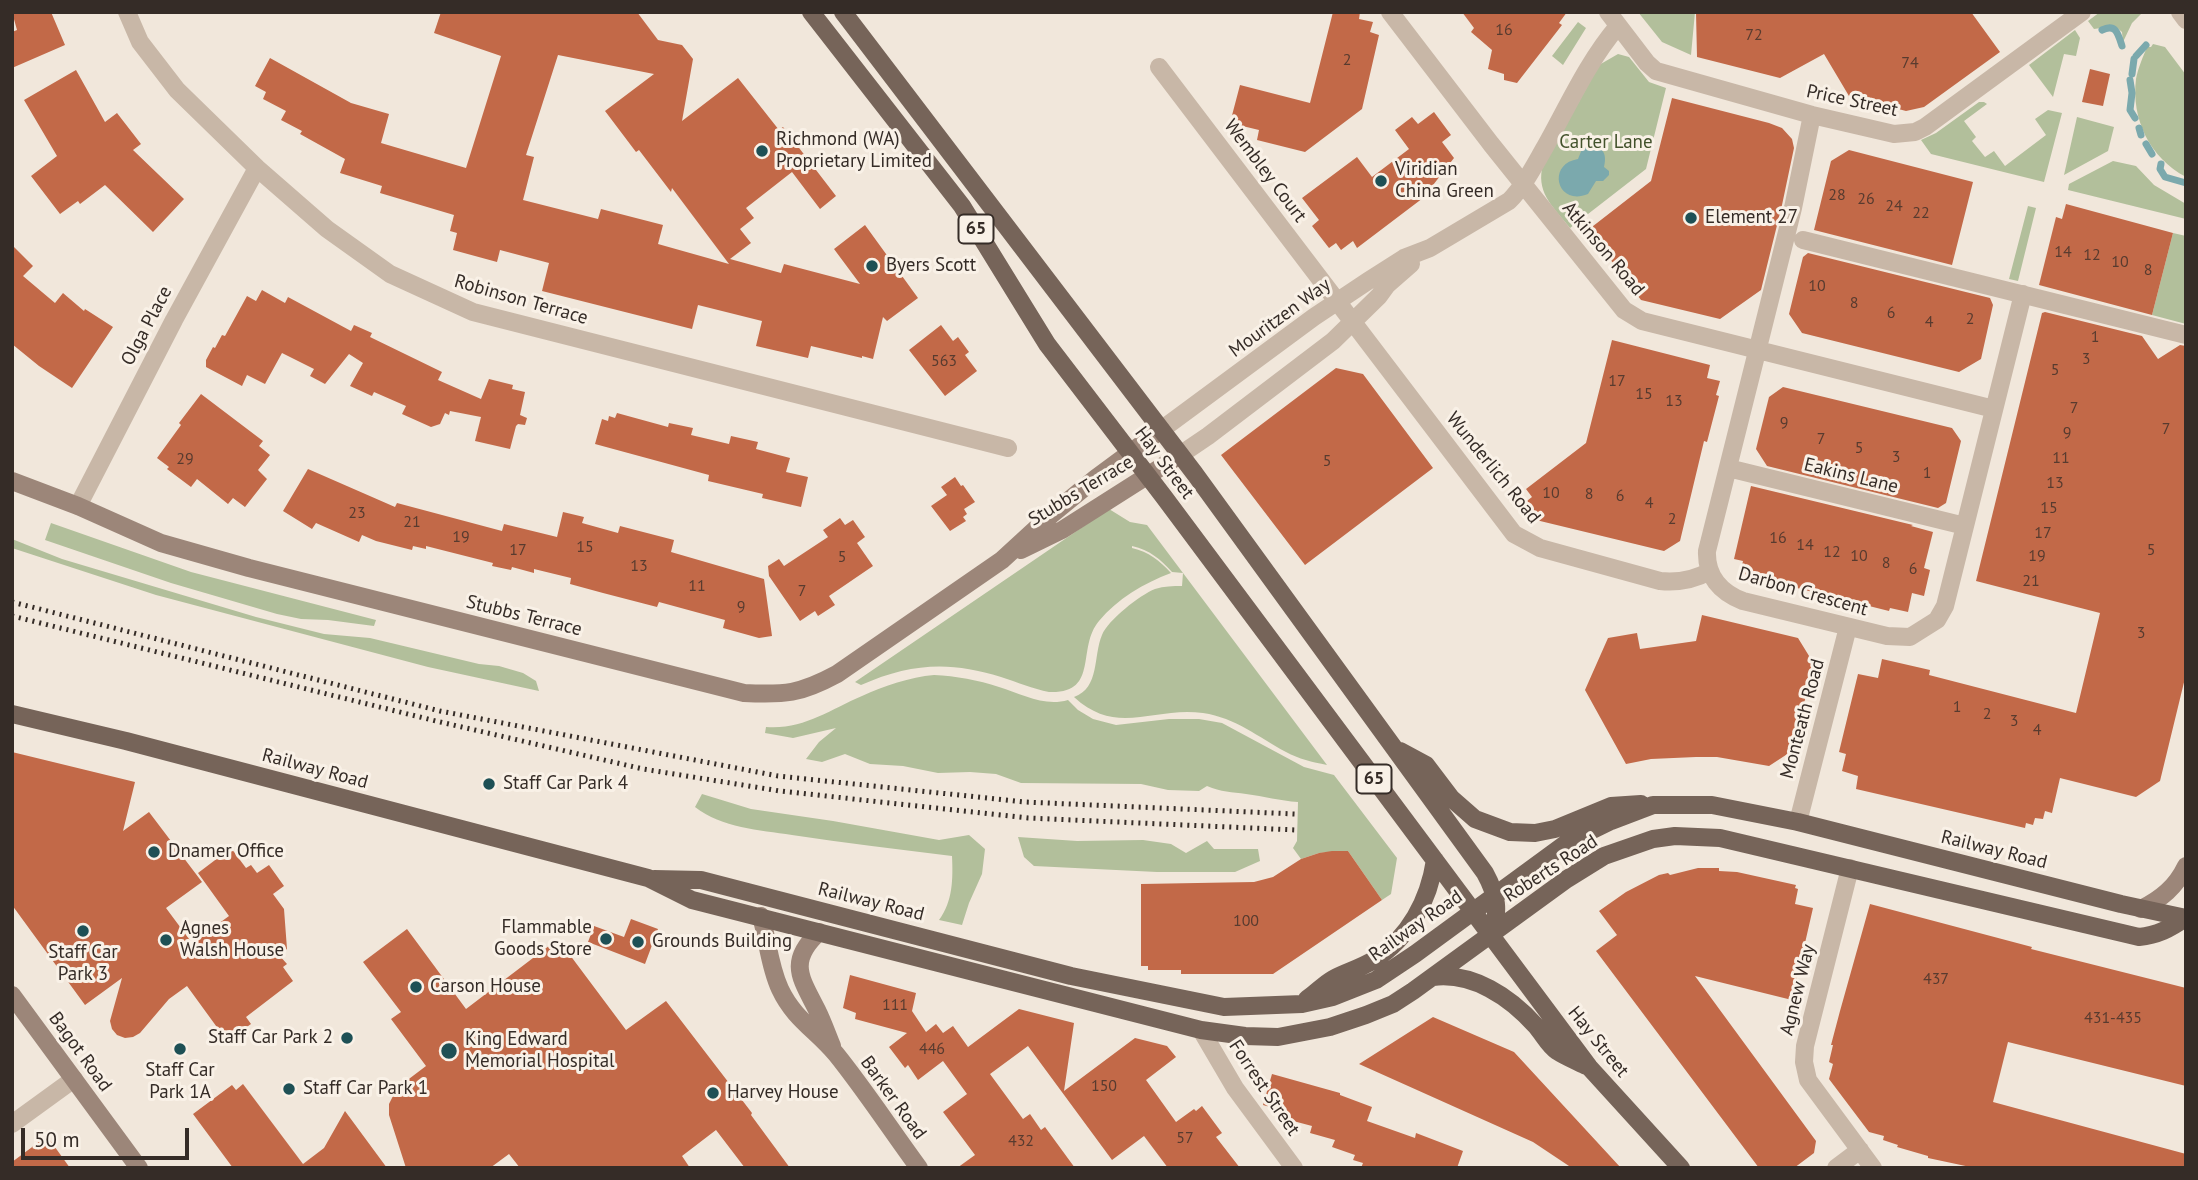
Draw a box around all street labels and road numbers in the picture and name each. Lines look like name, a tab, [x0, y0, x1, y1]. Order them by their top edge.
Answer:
street label: Price Street	[1804, 80, 1900, 122]
street label: Wembley Court	[1219, 115, 1311, 227]
street label: Atkinson Road	[1557, 197, 1649, 301]
road number: 65	[958, 214, 993, 244]
street label: Robinson Terrace	[452, 270, 590, 330]
street label: Mouritzen Way	[1225, 274, 1335, 362]
street label: Olga Place	[117, 282, 177, 370]
street label: Wunderlich Road	[1441, 408, 1545, 528]
street label: Hay Street	[1129, 422, 1199, 504]
street label: Stubbs Terrace	[1024, 451, 1138, 531]
street label: Eakins Lane	[1802, 453, 1900, 499]
street label: Darbon Crescent	[1736, 563, 1870, 621]
street label: Stubbs Terrace	[464, 591, 584, 641]
street label: Monteath Road	[1776, 657, 1830, 781]
street label: Railway Road	[260, 744, 370, 794]
road number: 65	[1356, 764, 1392, 794]
street label: Railway Road	[1938, 826, 2050, 874]
street label: Roberts Road	[1500, 830, 1602, 908]
street label: Railway Road	[815, 878, 927, 926]
street label: Railway Road	[1365, 885, 1467, 967]
street label: Agnew Way	[1776, 942, 1820, 1038]
street label: Hay Street	[1563, 1002, 1633, 1082]
street label: Bagot Road	[44, 1008, 116, 1096]
street label: Forrest Street	[1224, 1036, 1304, 1140]
street label: Barker Road	[855, 1052, 931, 1144]

